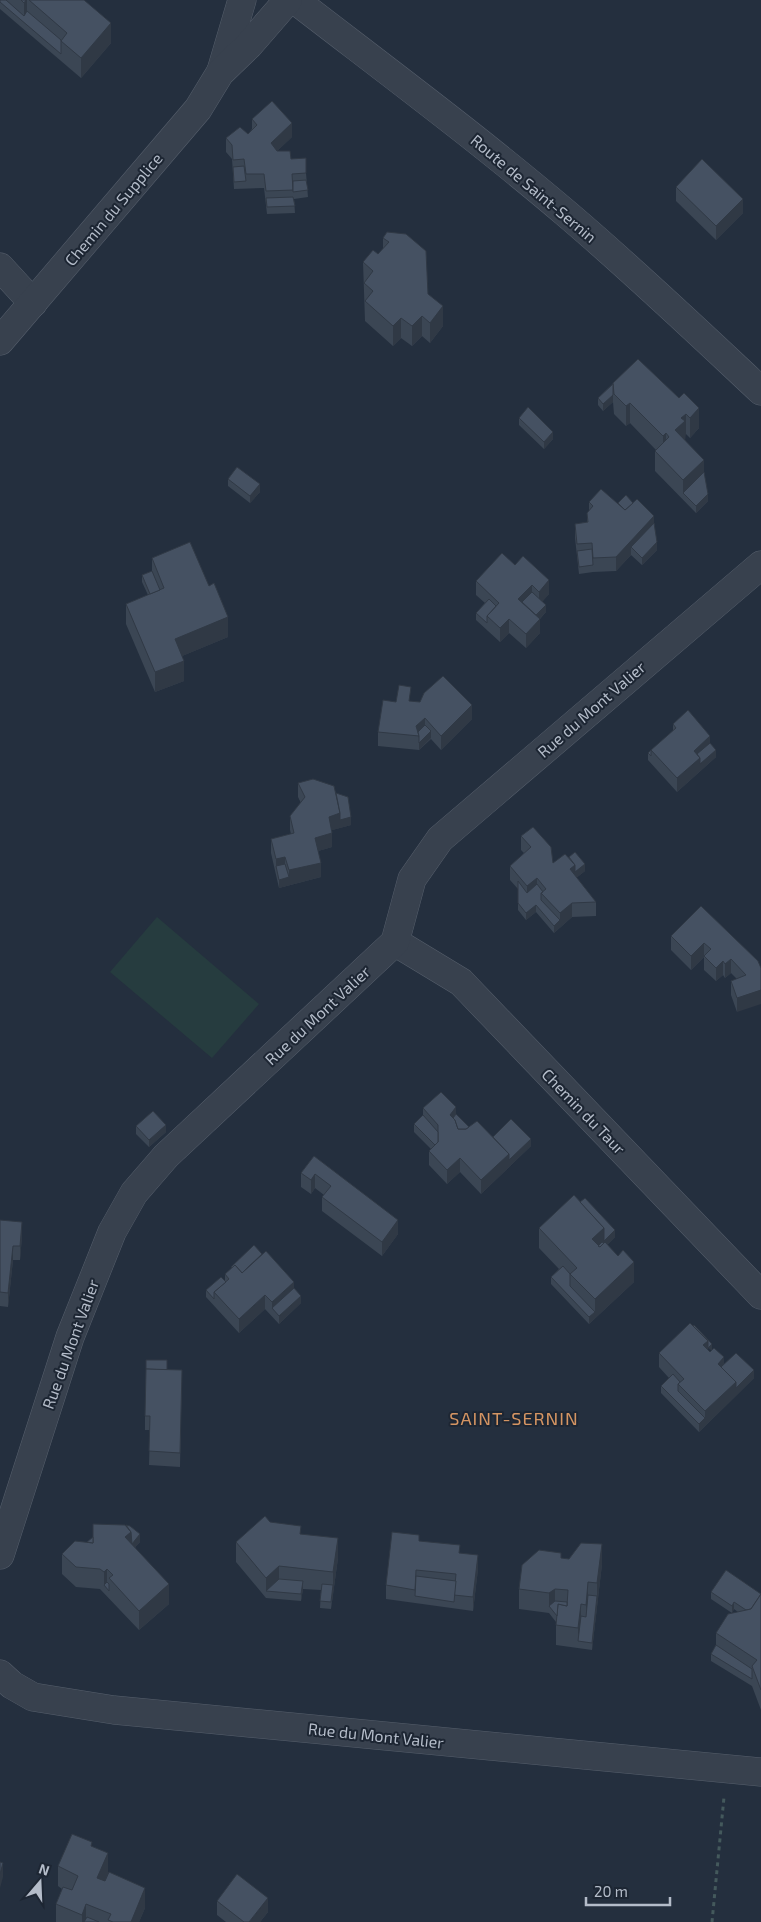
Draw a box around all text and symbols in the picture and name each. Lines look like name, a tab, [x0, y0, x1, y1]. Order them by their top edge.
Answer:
street label: Route de Saint-Sernin	[467, 130, 601, 246]
street label: Chemin du Supplice	[60, 149, 166, 269]
street label: Rue du Mont Valier	[533, 657, 649, 761]
street label: Rue du Mont Valier	[261, 961, 374, 1069]
street label: Chemin du Taur	[538, 1064, 630, 1158]
street label: Rue du Mont Valier	[38, 1276, 102, 1411]
district label: SAINT-SERNIN	[449, 1407, 579, 1429]
street label: Rue du Mont Valier	[307, 1718, 445, 1752]
north arrow	[15, 1857, 65, 1907]
text: N	[37, 1860, 52, 1879]
scale bar	[586, 1874, 670, 1906]
text: 20 m	[594, 1882, 628, 1900]

